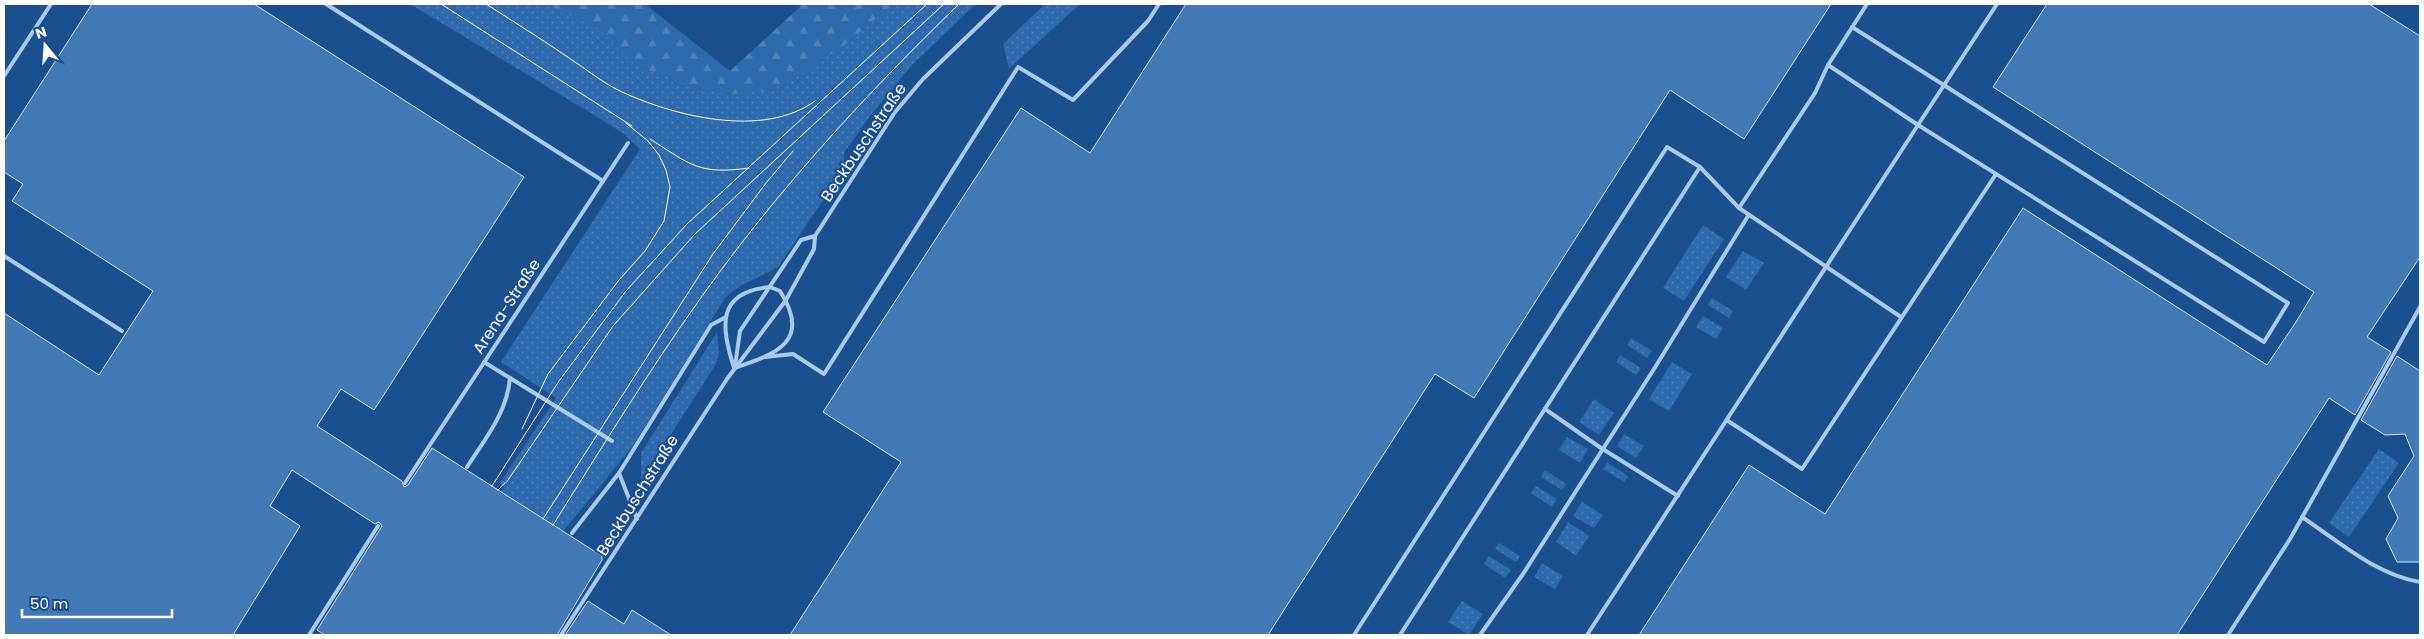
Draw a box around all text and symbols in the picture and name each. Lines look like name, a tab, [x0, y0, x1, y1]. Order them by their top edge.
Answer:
north arrow	[20, 20, 70, 70]
text: N	[33, 21, 49, 44]
street label: Beckbuschstraße	[815, 78, 912, 206]
street label: Arena-Straße	[467, 254, 546, 358]
street label: Beckbuschstraße	[591, 430, 684, 560]
scale bar	[22, 586, 172, 618]
text: 50 m	[30, 593, 68, 614]

